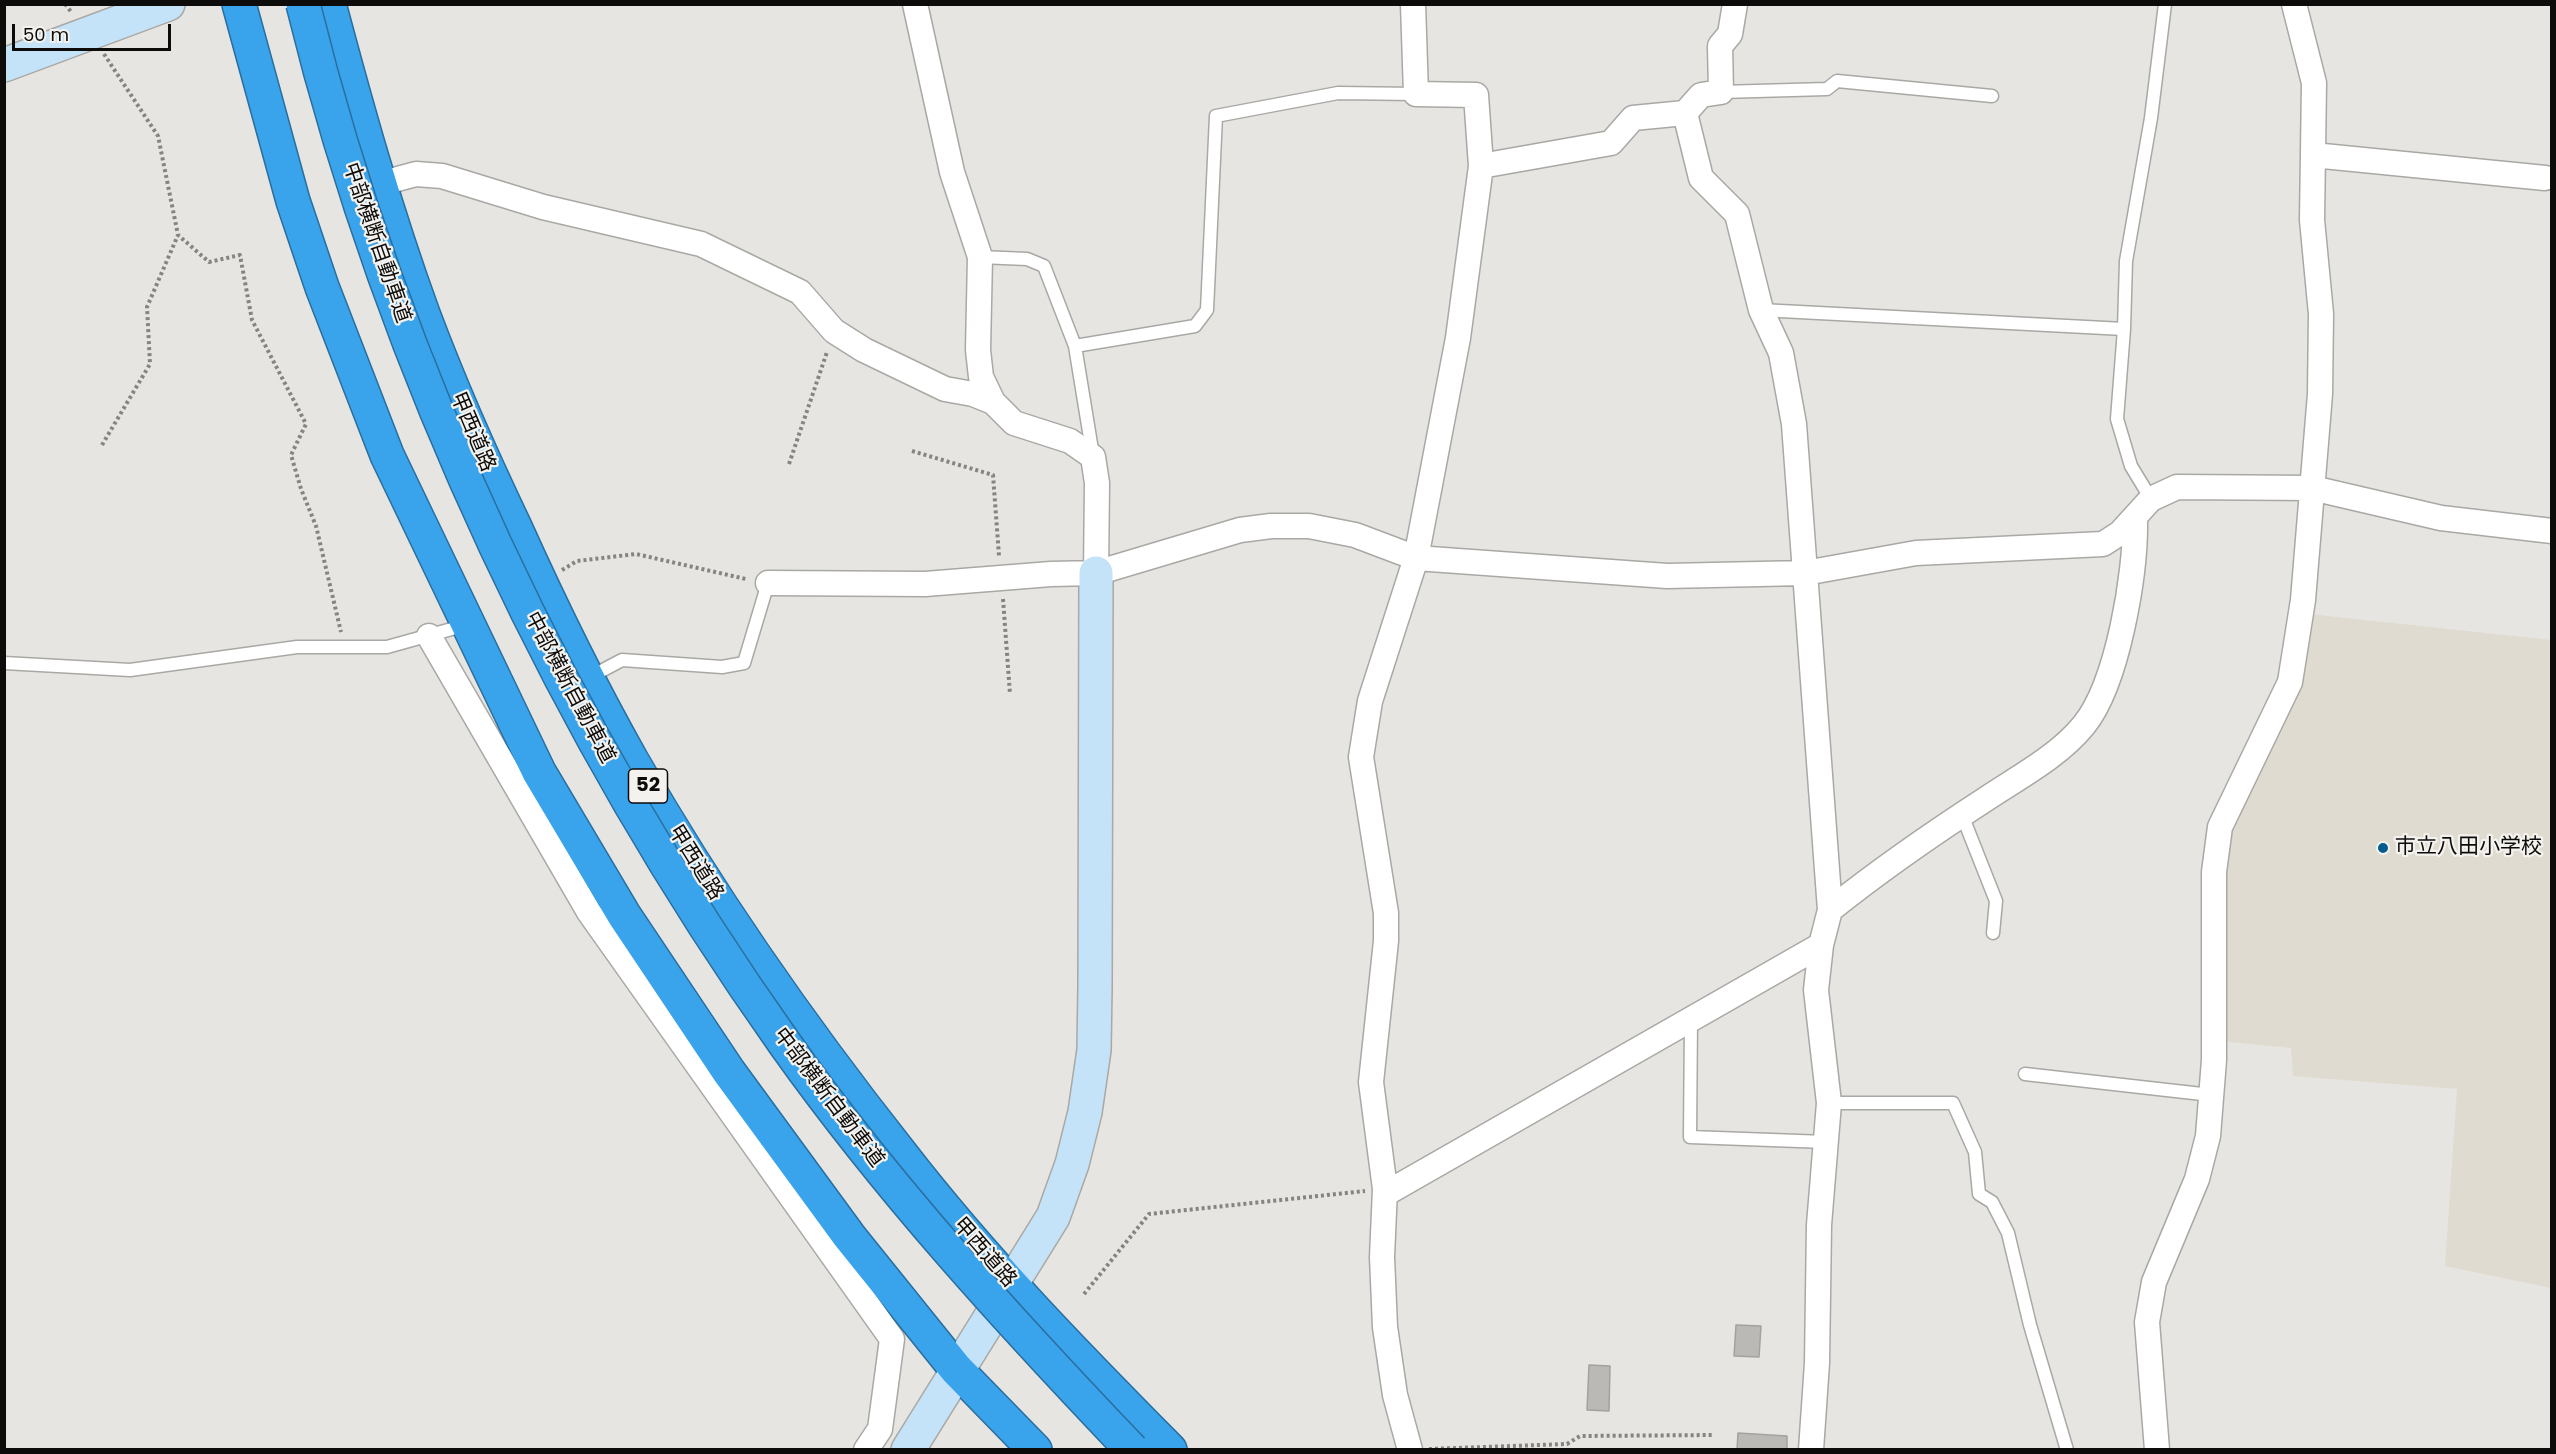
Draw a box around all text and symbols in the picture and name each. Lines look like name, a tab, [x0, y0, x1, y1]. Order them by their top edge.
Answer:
scale bar	[15, 12, 174, 50]
text: 50 m	[23, 22, 69, 47]
street label: 中部横断自動車道	[337, 159, 415, 327]
street label: 甲西道路	[444, 388, 500, 476]
street label: 中部横断自動車道	[518, 608, 620, 768]
road number: 52	[628, 769, 668, 803]
street label: 甲西道路	[662, 821, 728, 905]
place label: 市立八田小学校	[2395, 835, 2542, 861]
marker: 市立八田小学校	[2376, 841, 2390, 855]
street label: 中部横断自動車道	[767, 1023, 889, 1173]
street label: 甲西道路	[947, 1213, 1021, 1293]

